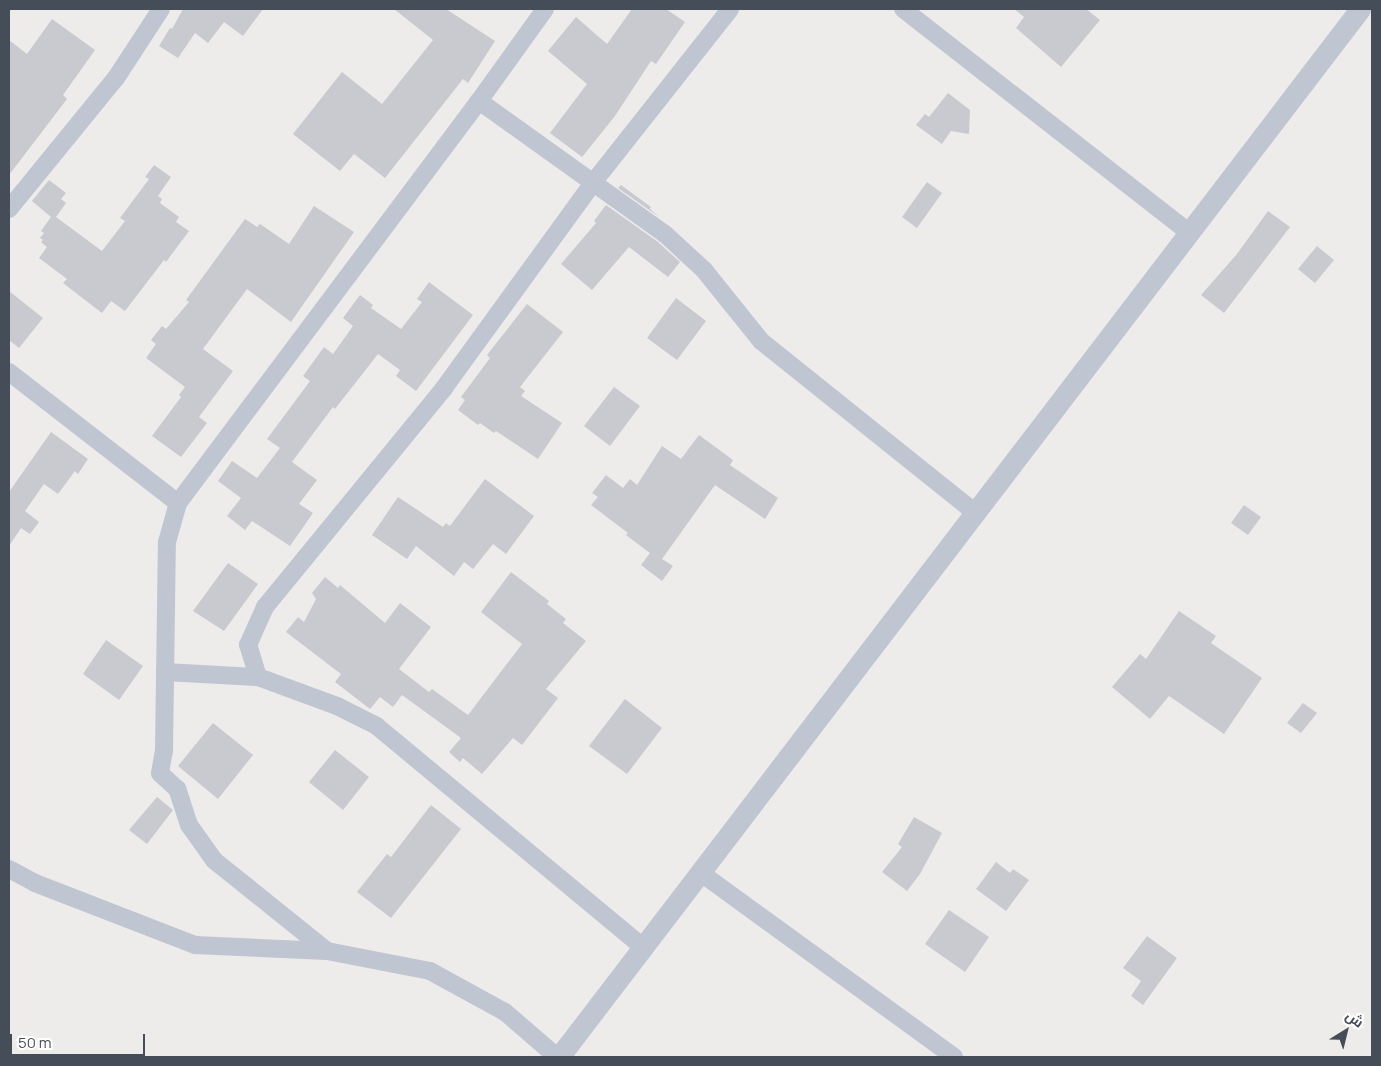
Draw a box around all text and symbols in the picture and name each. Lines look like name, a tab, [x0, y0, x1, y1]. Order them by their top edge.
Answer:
text: ش	[1342, 1005, 1368, 1031]
north arrow	[1321, 1006, 1371, 1056]
scale bar	[12, 1024, 148, 1056]
text: 50 m	[18, 1032, 52, 1053]

